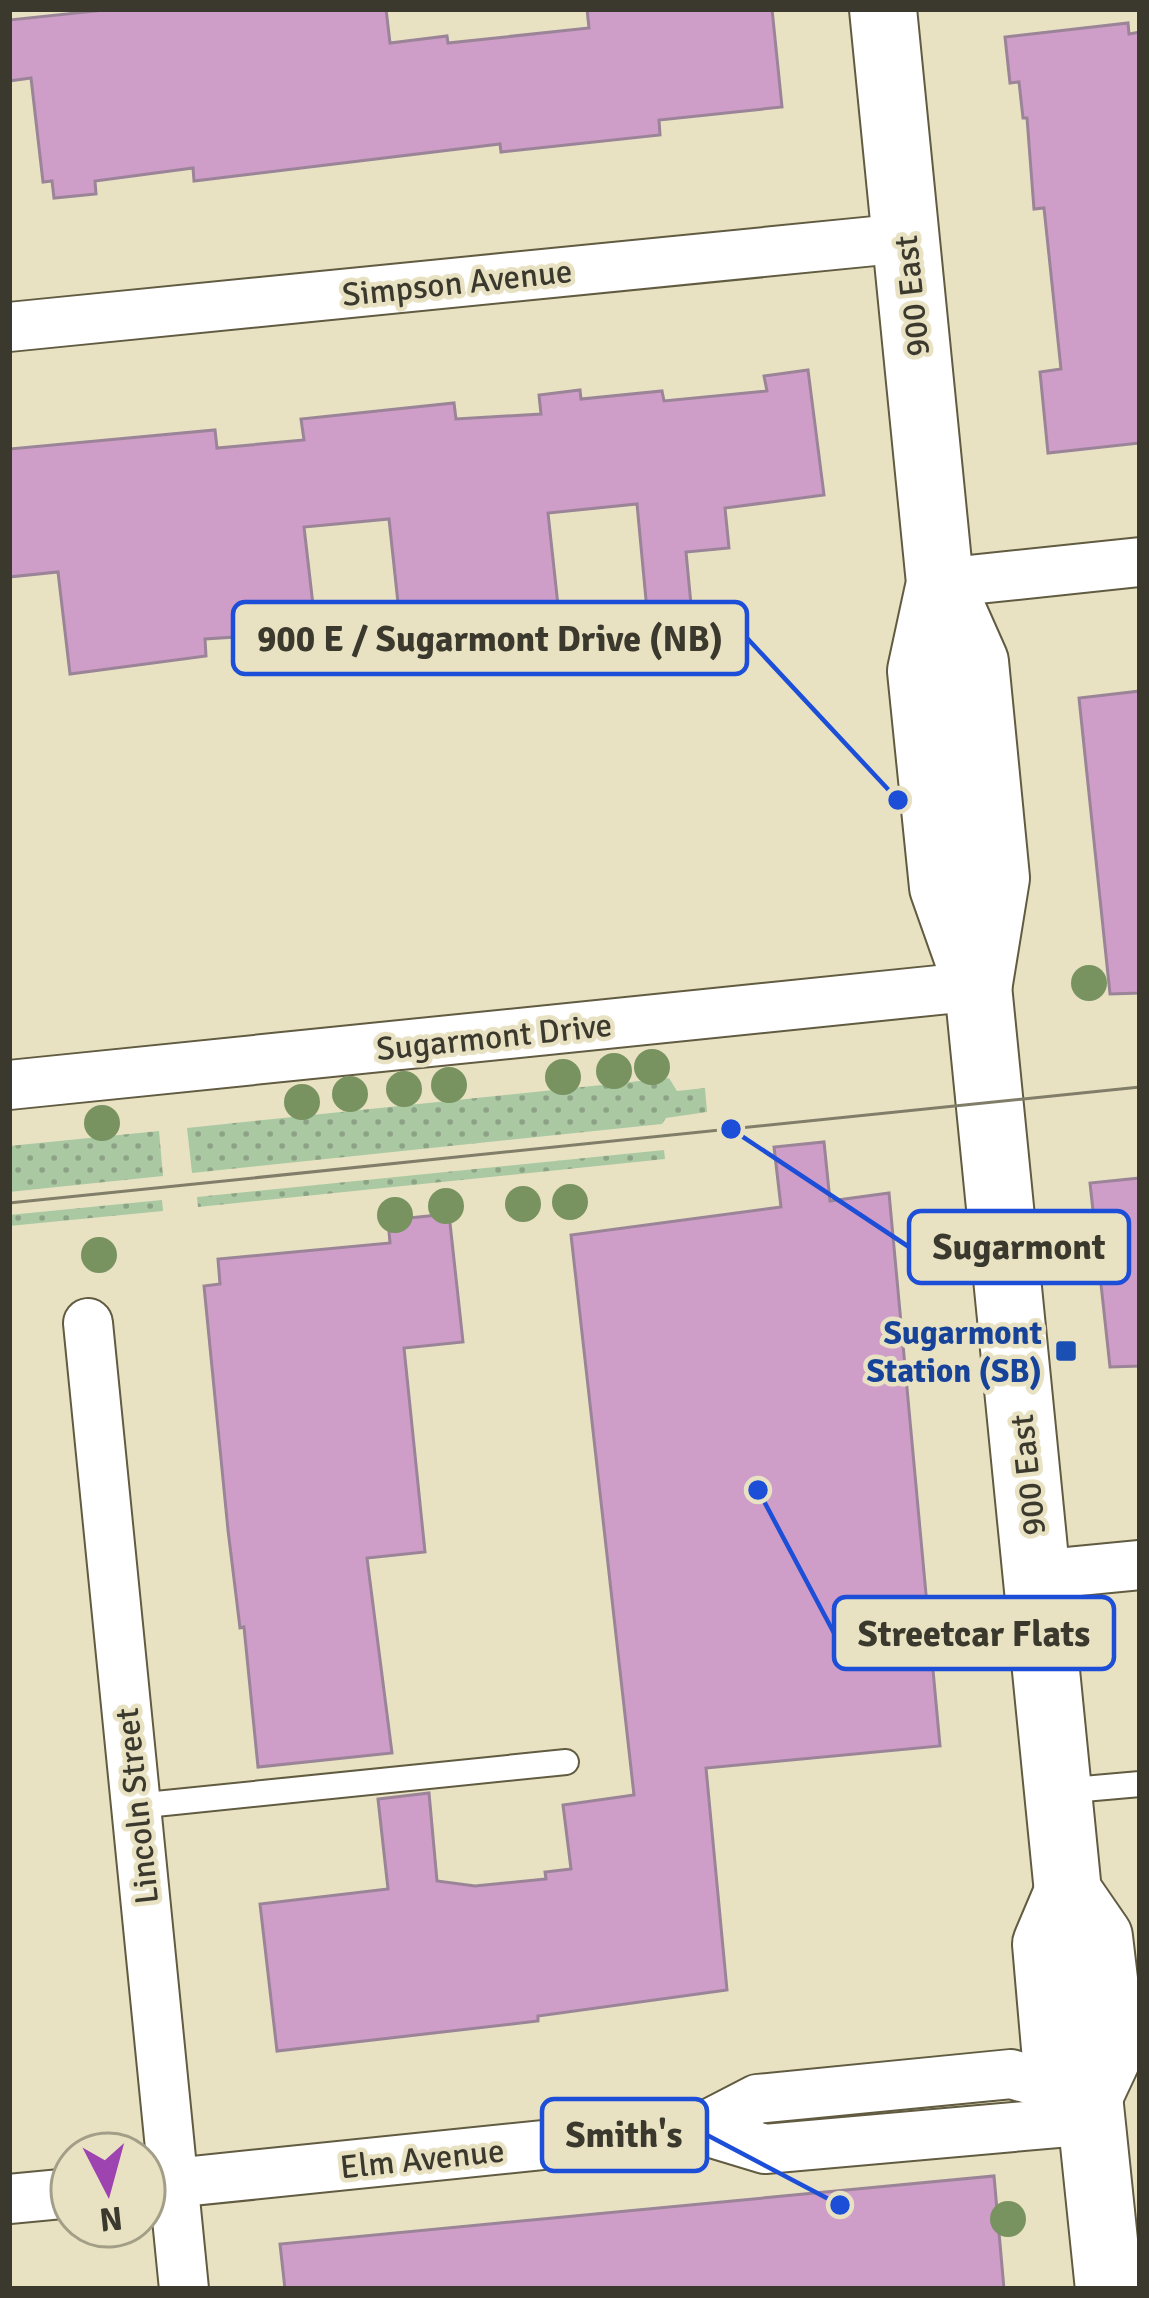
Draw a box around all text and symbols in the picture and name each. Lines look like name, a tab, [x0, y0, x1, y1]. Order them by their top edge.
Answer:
street label: 900 East	[886, 233, 939, 359]
street label: Simpson Avenue	[340, 251, 574, 316]
callout: 900 E / Sugarmont Drive (NB)	[233, 602, 747, 674]
text: 900 E / Sugarmont Drive (NB)	[257, 617, 723, 662]
street label: Sugarmont Drive	[374, 1005, 614, 1070]
callout: Sugarmont	[909, 1211, 1129, 1283]
text: Sugarmont	[933, 1225, 1105, 1270]
place label: Sugarmont Station (SB)	[866, 1313, 1042, 1392]
marker: Sugarmont Station (SB)	[1053, 1338, 1079, 1364]
street label: 900 East	[1002, 1412, 1055, 1538]
callout: Streetcar Flats	[834, 1597, 1114, 1669]
text: Streetcar Flats	[858, 1612, 1090, 1657]
street label: Lincoln Street	[107, 1706, 168, 1906]
callout: Smith's	[542, 2099, 707, 2171]
text: Smith's	[566, 2113, 683, 2158]
north arrow	[48, 2130, 168, 2250]
street label: Elm Avenue	[338, 2130, 506, 2189]
text: N	[97, 2197, 125, 2240]

